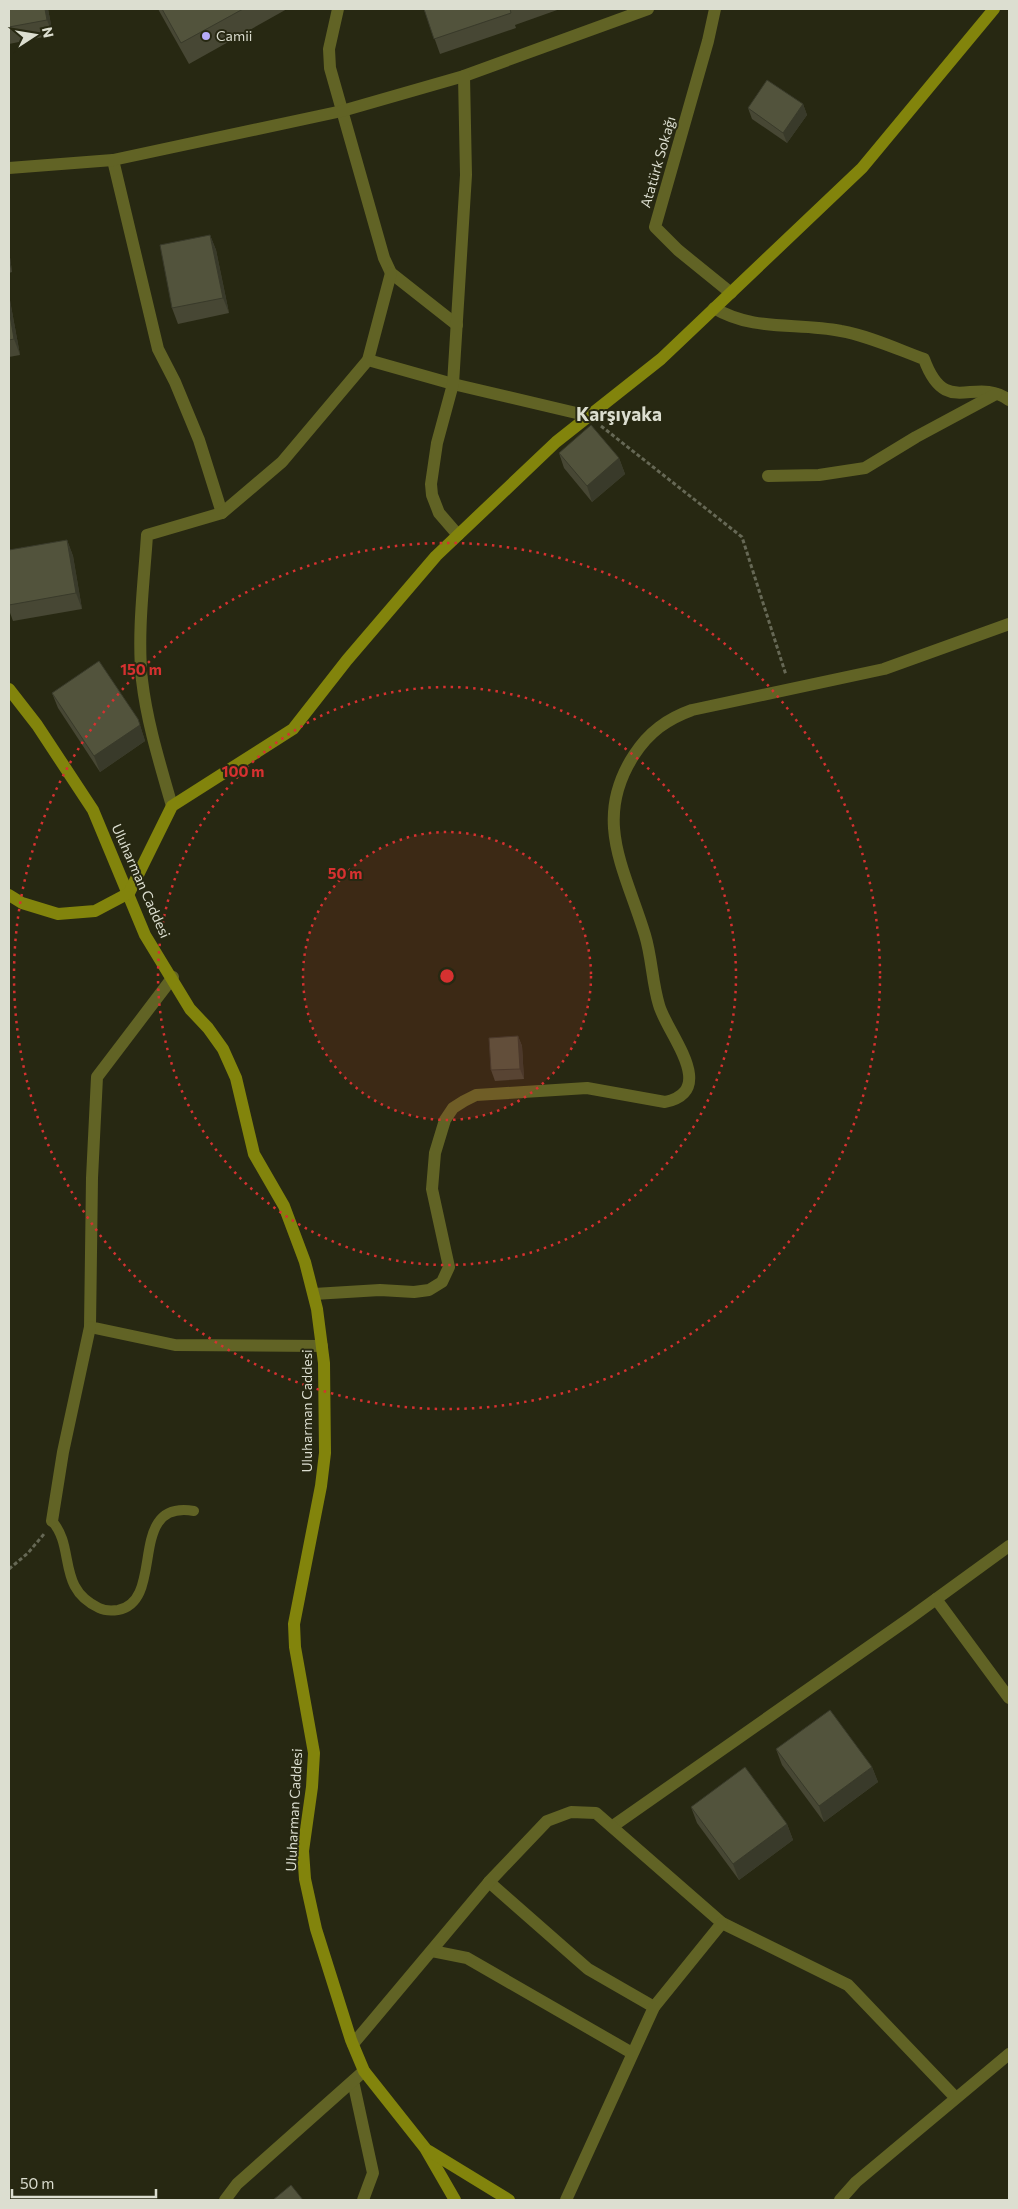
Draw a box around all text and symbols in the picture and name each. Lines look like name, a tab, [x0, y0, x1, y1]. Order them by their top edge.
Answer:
north arrow	[10, 10, 60, 60]
text: N	[39, 25, 58, 39]
place label: Camii	[216, 27, 252, 44]
marker: Camii	[200, 30, 212, 42]
street label: Atatürk Sokağı	[636, 114, 679, 210]
district label: Karşıyaka	[576, 402, 662, 425]
text: 150 m	[120, 660, 162, 678]
text: 100 m	[222, 762, 264, 780]
street label: Uluharman Caddesi	[109, 821, 174, 941]
text: 50 m	[328, 864, 362, 882]
centre of rings	[438, 967, 456, 985]
street label: Uluharman Caddesi	[298, 1349, 315, 1473]
street label: Uluharman Caddesi	[282, 1748, 305, 1872]
scale bar	[12, 2166, 156, 2198]
text: 50 m	[20, 2174, 54, 2192]

